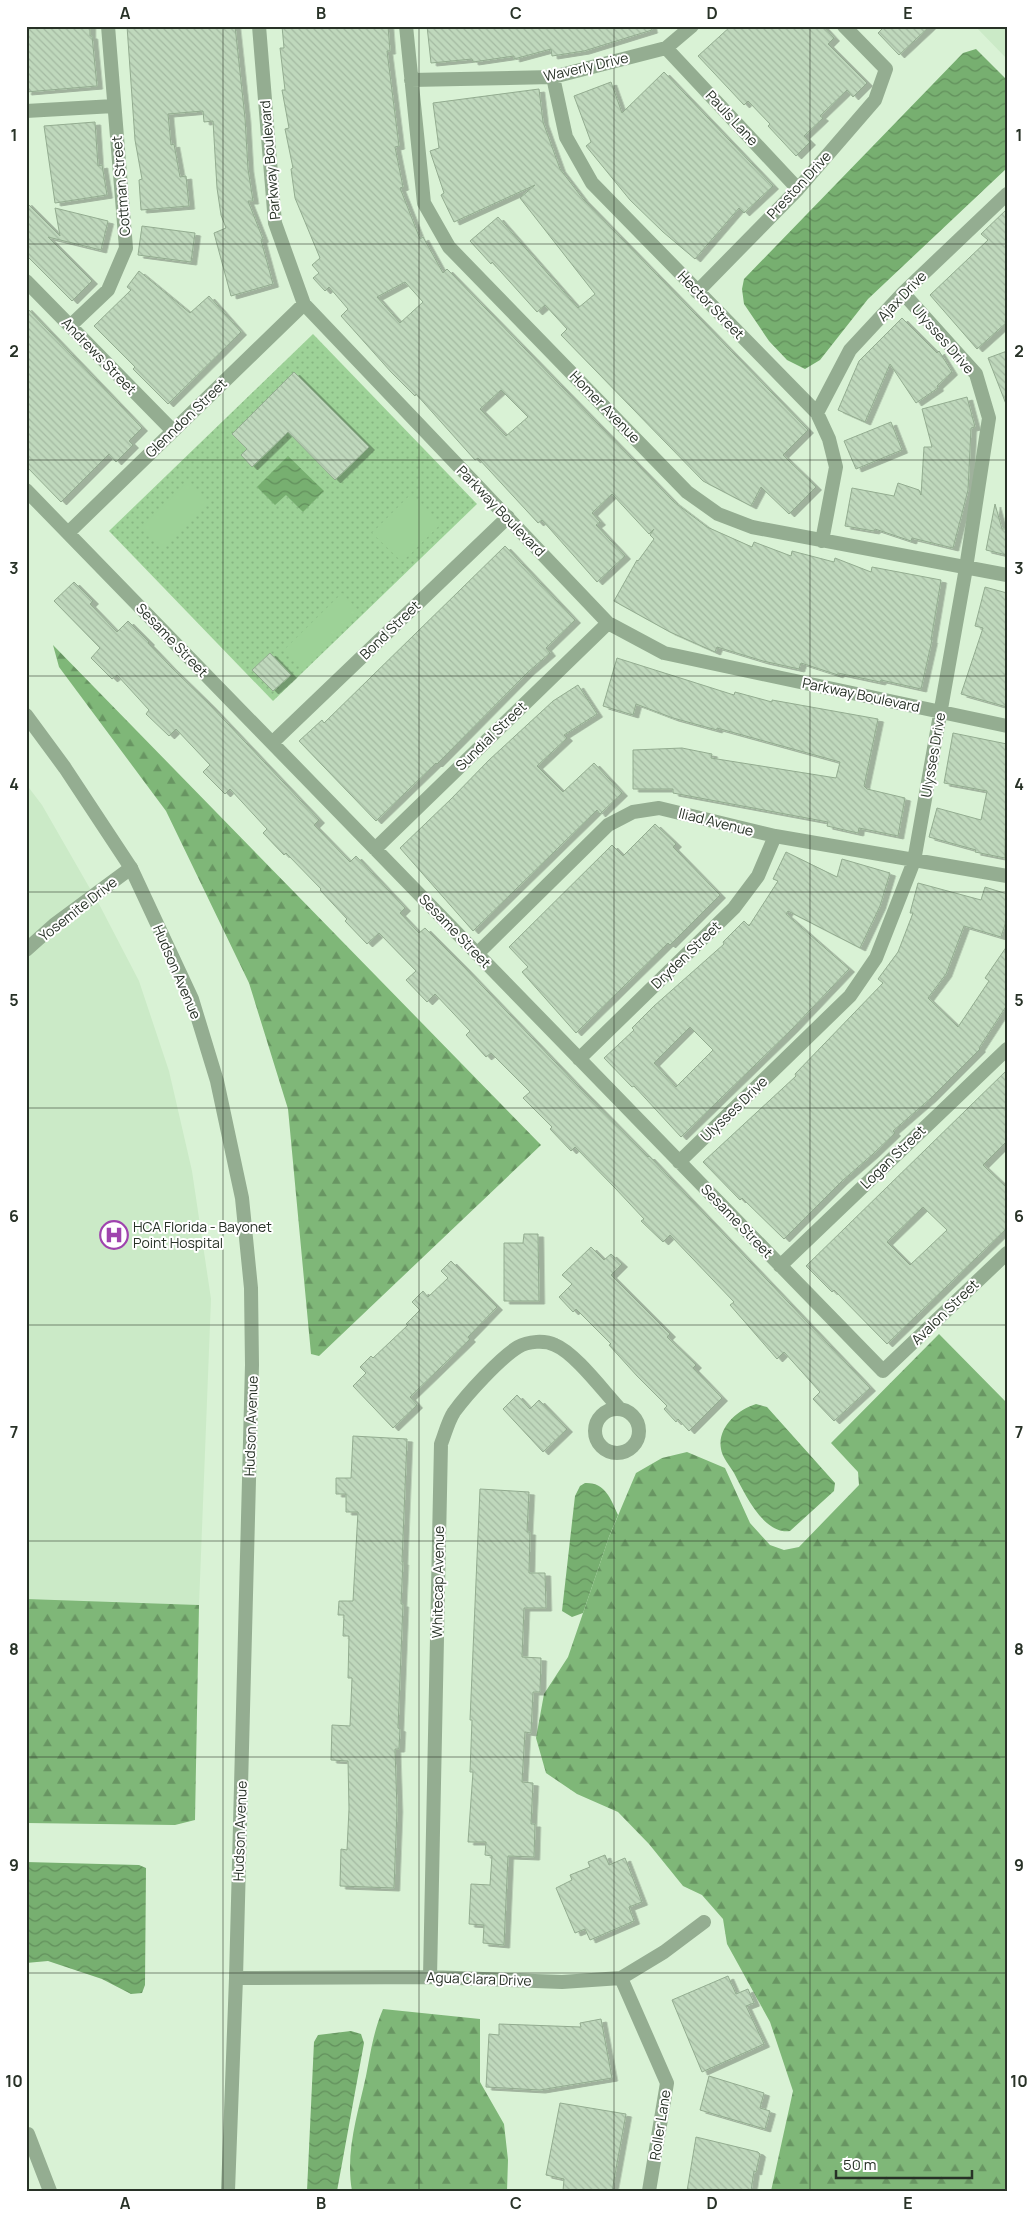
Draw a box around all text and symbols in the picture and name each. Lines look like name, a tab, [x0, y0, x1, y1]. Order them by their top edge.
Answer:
text: A	[120, 2, 131, 24]
text: B	[316, 2, 326, 24]
text: C	[510, 2, 522, 24]
text: D	[706, 2, 718, 24]
text: E	[903, 2, 913, 24]
street label: Waverly Drive	[542, 48, 630, 85]
street label: Pauls Lane	[702, 86, 763, 149]
street label: Parkway Boulevard	[255, 100, 284, 221]
text: 1	[10, 124, 18, 146]
text: 1	[1015, 124, 1023, 146]
street label: Cottman Street	[107, 135, 134, 237]
street label: Preston Drive	[762, 147, 835, 223]
street label: Hector Street	[674, 266, 749, 343]
street label: Ajax Drive	[873, 266, 930, 325]
street label: Ulysses Drive	[908, 300, 979, 377]
street label: Andrews Street	[58, 313, 141, 398]
text: 2	[9, 340, 19, 362]
text: 2	[1014, 340, 1024, 362]
street label: Homer Avenue	[566, 366, 645, 447]
street label: Glenndon Street	[141, 374, 231, 461]
street label: Parkway Boulevard	[453, 461, 550, 560]
text: 3	[9, 557, 19, 579]
text: 3	[1014, 557, 1024, 579]
street label: Bond Street	[355, 596, 424, 663]
street label: Sesame Street	[132, 599, 213, 681]
street label: Parkway Boulevard	[801, 673, 922, 716]
street label: Sundial Street	[451, 697, 531, 774]
street label: Ulysses Drive	[916, 711, 949, 799]
text: 4	[9, 773, 19, 795]
text: 4	[1014, 773, 1024, 795]
street label: Iliad Avenue	[677, 803, 756, 840]
street label: Yosemite Drive	[35, 872, 121, 945]
street label: Sesame Street	[415, 890, 496, 972]
street label: Dryden Street	[647, 916, 725, 993]
street label: Hudson Avenue	[149, 922, 206, 1022]
text: 5	[9, 989, 19, 1011]
text: 5	[1014, 989, 1024, 1011]
street label: Ulysses Drive	[696, 1072, 771, 1145]
street label: Logan Street	[856, 1120, 930, 1193]
street label: Sesame Street	[697, 1180, 778, 1262]
text: 6	[9, 1205, 19, 1227]
text: 6	[1014, 1205, 1024, 1227]
place label: HCA Florida - Bayonet Point Hospital	[133, 1217, 272, 1252]
hospital icon: HCA Florida - Bayonet Point Hospital	[99, 1220, 129, 1250]
street label: Avalon Street	[907, 1274, 983, 1349]
street label: Hudson Avenue	[239, 1375, 262, 1477]
text: 7	[10, 1421, 18, 1443]
text: 7	[1015, 1421, 1023, 1443]
street label: Whitecap Avenue	[427, 1525, 448, 1639]
text: 8	[9, 1638, 19, 1660]
text: 8	[1014, 1638, 1024, 1660]
street label: Hudson Avenue	[228, 1780, 251, 1882]
text: 9	[9, 1854, 19, 1876]
text: 9	[1014, 1854, 1024, 1876]
street label: Agua Clara Drive	[426, 1967, 532, 1990]
text: 10	[5, 2070, 23, 2092]
text: 10	[1010, 2070, 1028, 2092]
street label: Roller Lane	[645, 2088, 674, 2162]
scale bar	[836, 2147, 972, 2179]
text: 50 m	[843, 2154, 877, 2175]
text: A	[120, 2192, 131, 2214]
text: B	[316, 2192, 326, 2214]
text: C	[510, 2192, 522, 2214]
text: D	[706, 2192, 718, 2214]
text: E	[903, 2192, 913, 2214]

